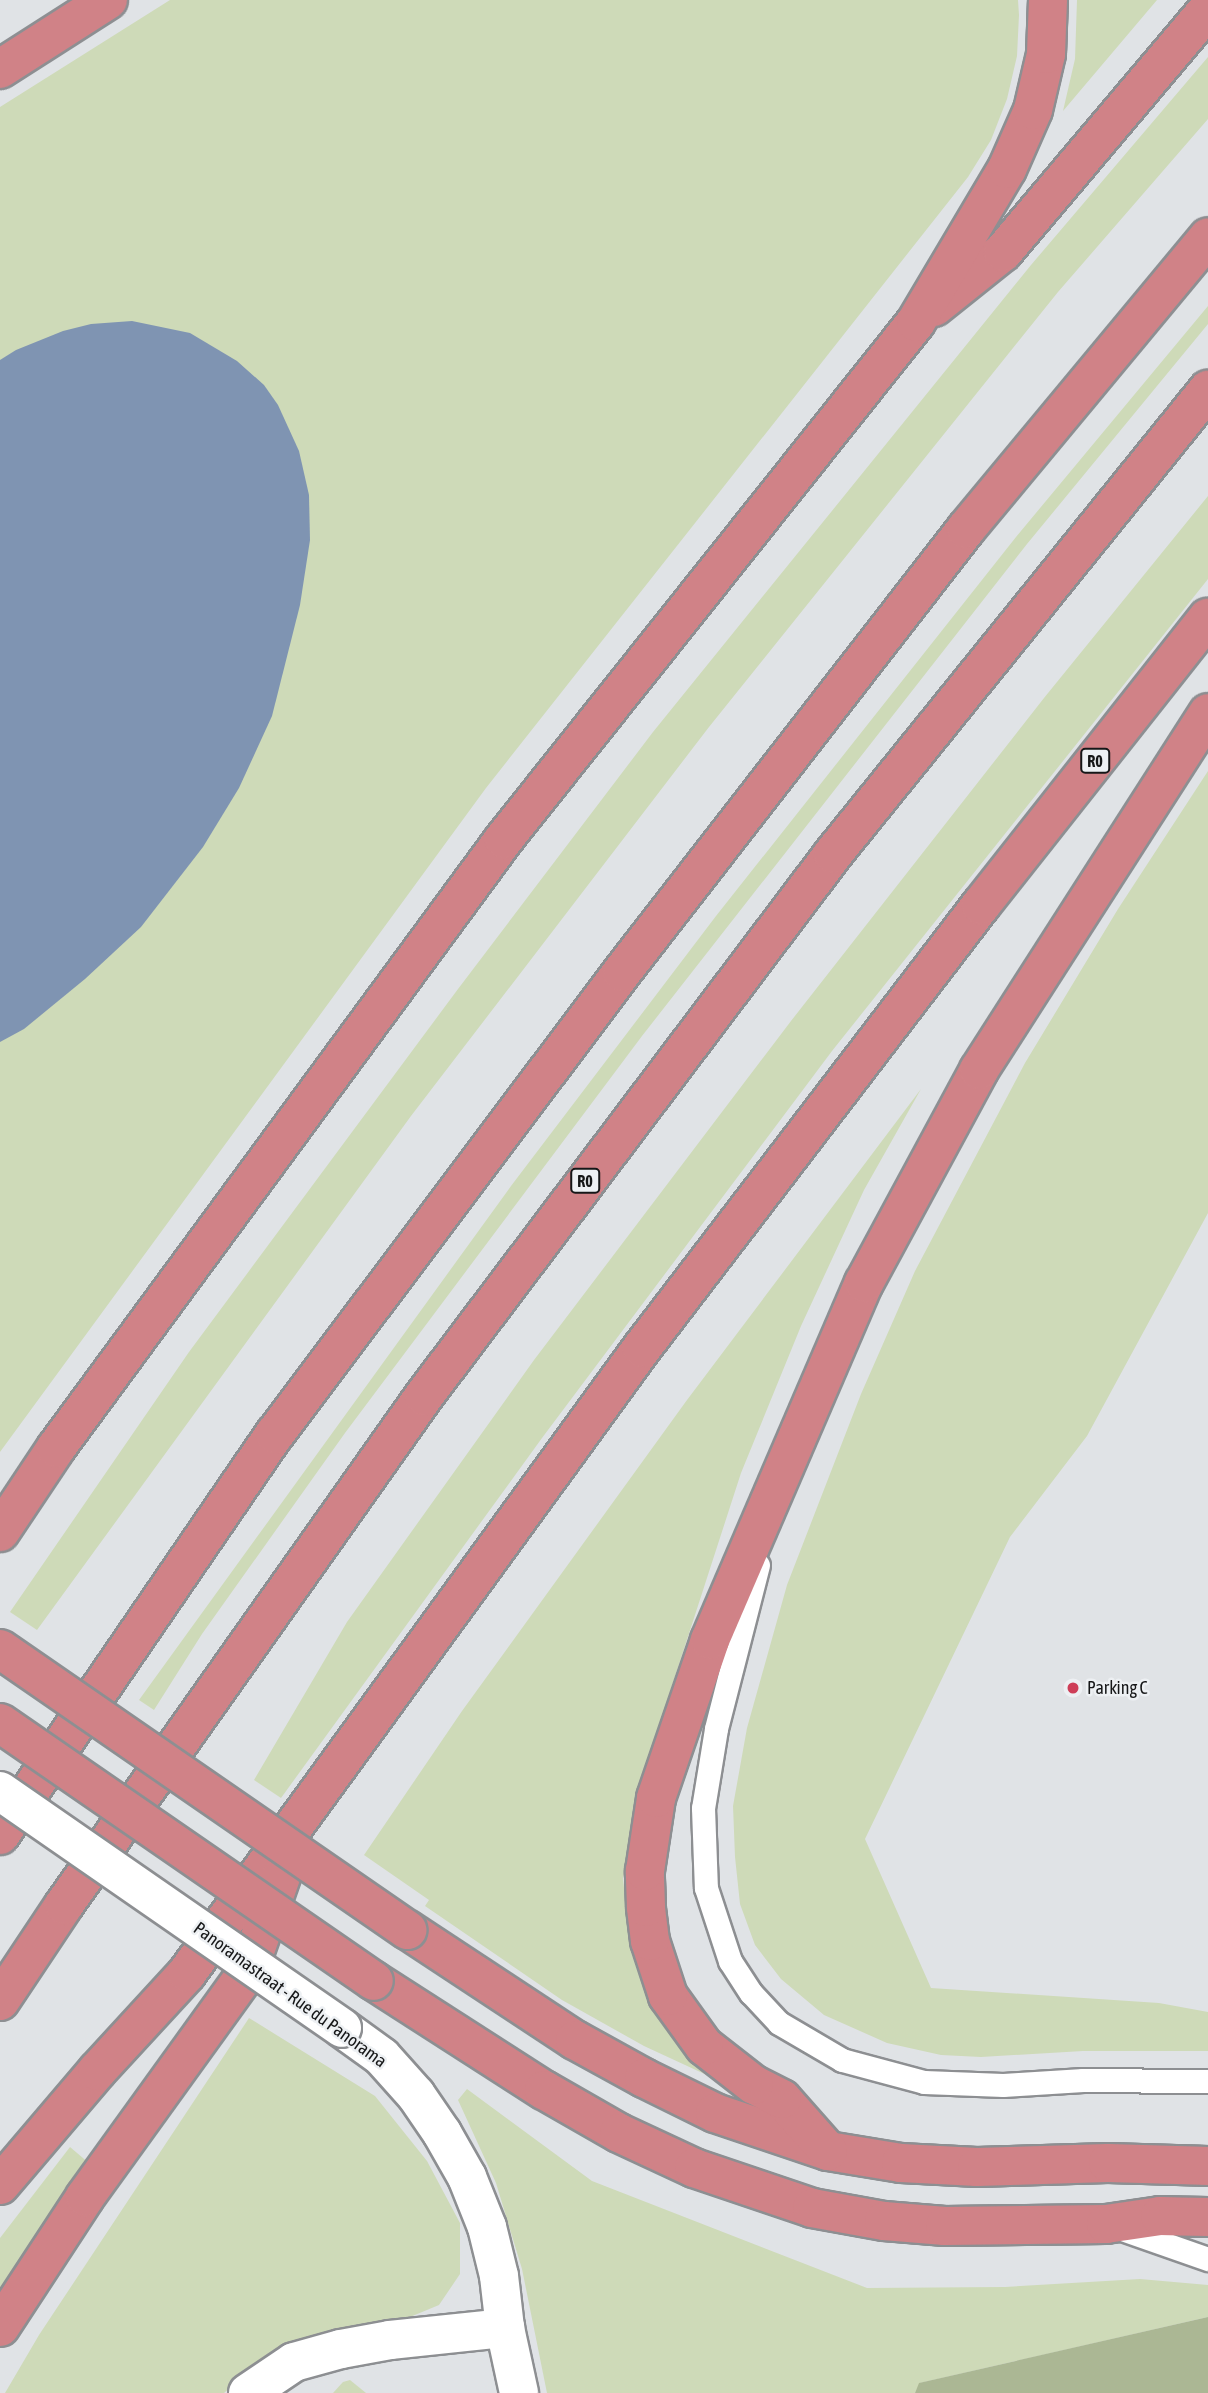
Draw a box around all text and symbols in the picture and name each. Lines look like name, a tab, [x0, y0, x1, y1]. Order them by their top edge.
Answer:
road number: R0	[1079, 748, 1111, 774]
road number: R0	[569, 1168, 601, 1194]
place label: Parking C	[1087, 1677, 1148, 1699]
marker: Parking C	[1065, 1680, 1081, 1696]
street label: Panoramastraat - Rue du Panorama	[189, 1918, 391, 2072]

